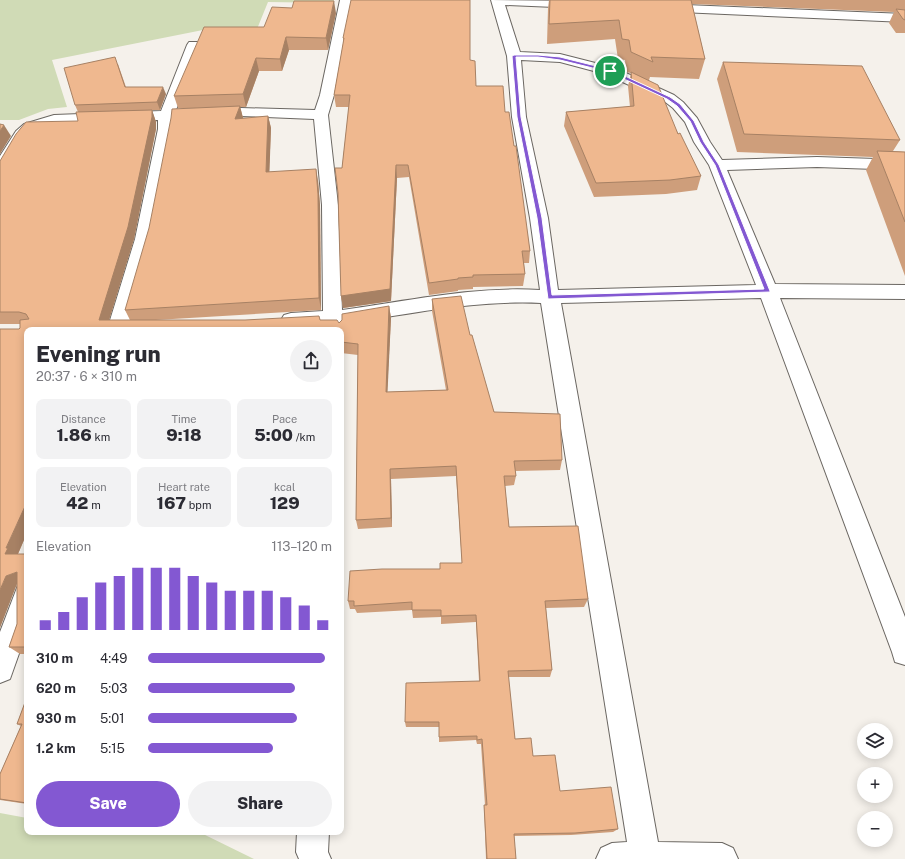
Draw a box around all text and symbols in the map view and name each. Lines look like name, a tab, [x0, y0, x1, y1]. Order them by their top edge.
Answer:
pin	[593, 54, 627, 88]
icon: arrive	[599, 60, 621, 82]
button: share	[290, 340, 332, 382]
text: Evening run	[36, 341, 161, 367]
text: 20:37 · 6 × 310 m	[36, 369, 137, 384]
text: Distance	[61, 413, 106, 425]
text: Time	[171, 413, 197, 425]
text: Pace	[272, 413, 297, 425]
text: 1.86	[56, 425, 92, 445]
text: 9:18	[166, 425, 202, 445]
text: 5:00	[254, 425, 293, 445]
text: km	[92, 431, 110, 443]
text: /km	[293, 431, 315, 443]
text: Elevation	[60, 481, 107, 493]
text: Heart rate	[158, 481, 210, 493]
text: kcal	[274, 481, 295, 493]
text: 42	[66, 493, 88, 513]
text: 167	[157, 493, 186, 513]
text: 129	[270, 493, 300, 513]
text: m	[88, 499, 101, 511]
text: bpm	[186, 499, 211, 511]
text: Elevation	[36, 539, 91, 554]
text: 113–120 m	[272, 539, 332, 554]
text: 310 m	[36, 651, 73, 666]
text: 4:49	[100, 651, 127, 666]
text: 620 m	[36, 681, 76, 696]
text: 5:03	[100, 681, 127, 696]
text: 930 m	[36, 711, 76, 726]
text: 5:01	[100, 711, 125, 726]
map controls	[857, 723, 893, 847]
button: layers	[857, 723, 893, 759]
text: 1.2 km	[36, 741, 76, 756]
text: 5:15	[100, 741, 125, 756]
button: +	[857, 767, 893, 803]
button: Save	[36, 781, 180, 827]
button: Share	[188, 781, 332, 827]
button: −	[857, 811, 893, 847]

